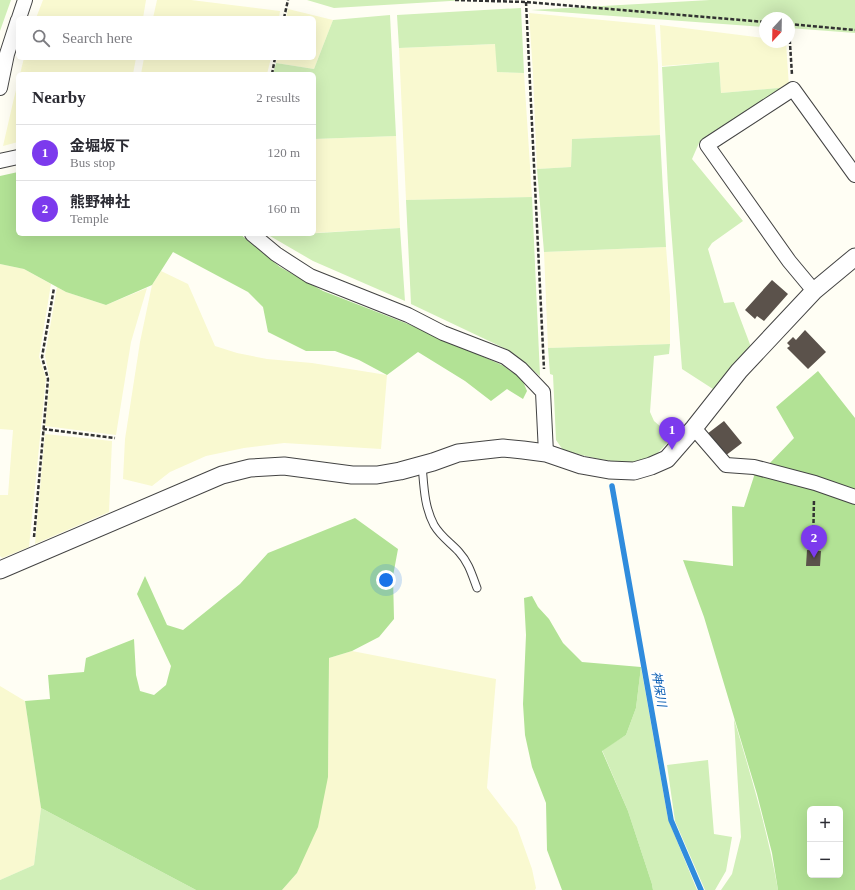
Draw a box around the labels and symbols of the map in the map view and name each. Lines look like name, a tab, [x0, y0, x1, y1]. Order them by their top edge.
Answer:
north arrow	[759, 12, 795, 48]
pin: 1	[659, 417, 685, 450]
pin: 2	[801, 525, 827, 558]
your location	[376, 570, 396, 590]
water label: 神保川	[649, 670, 669, 710]

